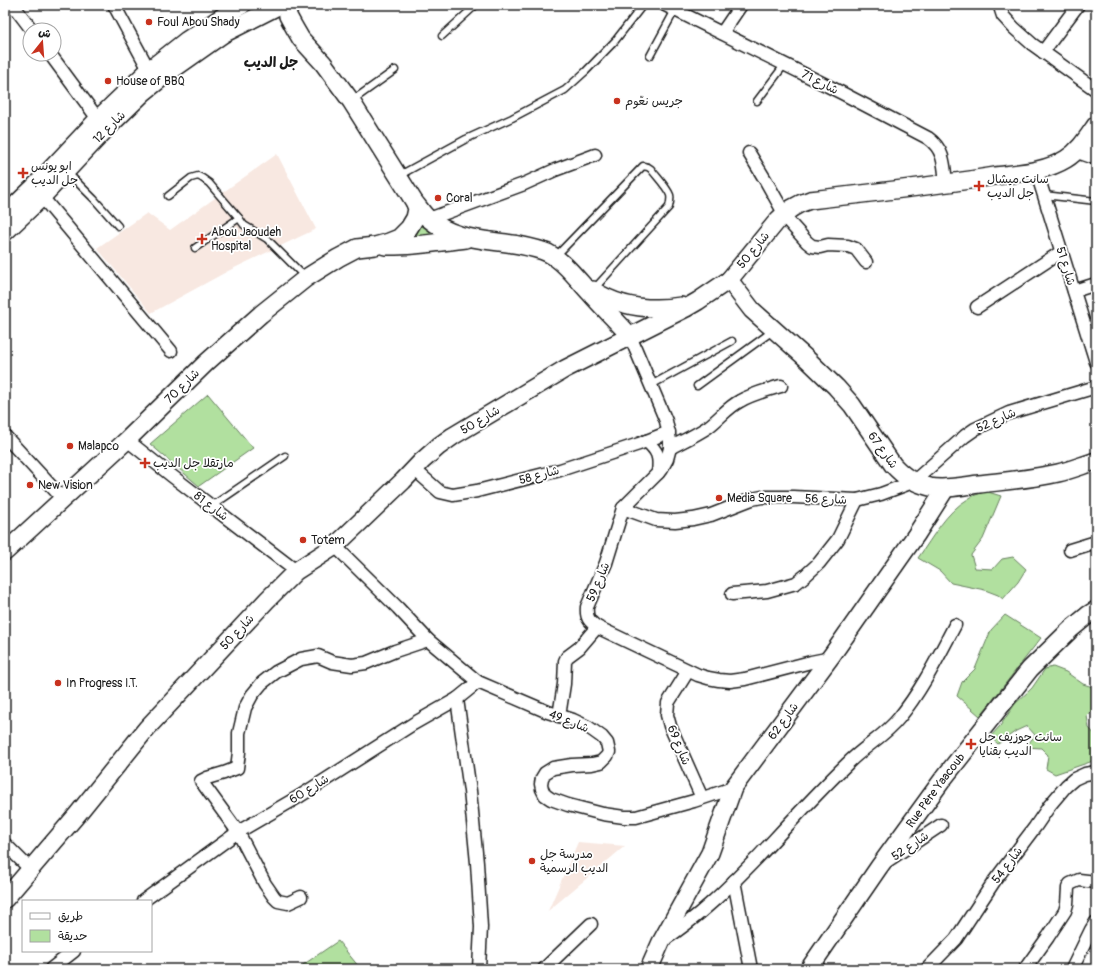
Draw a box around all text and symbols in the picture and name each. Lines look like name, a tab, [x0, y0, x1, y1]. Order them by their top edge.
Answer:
place label: Foul Abou Shady	[157, 15, 240, 30]
marker: Foul Abou Shady	[144, 17, 154, 27]
north arrow	[22, 22, 62, 62]
text: ش	[37, 25, 52, 41]
district label: جل الديب	[244, 54, 298, 71]
street label: شارع 71	[798, 67, 841, 99]
place label: House of BBQ	[116, 74, 185, 89]
marker: House of BBQ	[103, 76, 113, 86]
place label: جريس نعّوم	[625, 94, 683, 110]
marker: جريس نعّوم	[612, 96, 622, 106]
street label: شارع 12	[90, 108, 130, 148]
place label: ابو يونس جل الديب	[31, 159, 78, 188]
marker: ابو يونس جل الديب	[18, 168, 28, 178]
place label: سانت ميشال جل الديب	[987, 172, 1049, 201]
marker: سانت ميشال جل الديب	[974, 181, 984, 191]
place label: Coral	[446, 191, 473, 206]
marker: Coral	[433, 193, 443, 203]
place label: Abou Jaoudeh Hospital	[211, 225, 281, 254]
street label: شارع 50	[734, 229, 774, 272]
marker: Abou Jaoudeh Hospital	[196, 233, 208, 245]
street label: شارع 51	[1052, 245, 1079, 288]
street label: شارع 70	[162, 366, 204, 408]
street label: شارع 50	[458, 403, 503, 439]
street label: شارع 52	[974, 405, 1019, 437]
street label: شارع 67	[863, 429, 901, 472]
place label: Malapco	[78, 439, 119, 454]
marker: Malapco	[65, 441, 75, 451]
place label: مارتقلا جل الديب	[153, 456, 234, 471]
marker: مارتقلا جل الديب	[140, 458, 150, 468]
street label: شارع 58	[517, 463, 561, 489]
place label: New Vision	[38, 478, 93, 493]
marker: New Vision	[25, 480, 35, 490]
street label: شارع 81	[190, 489, 231, 525]
place label: Media Square	[727, 491, 792, 506]
street label: شارع 56	[805, 491, 847, 509]
marker: Media Square	[714, 493, 724, 503]
place label: Totem	[311, 533, 345, 548]
marker: Totem	[298, 535, 308, 545]
street label: شارع 59	[583, 560, 614, 605]
street label: شارع 50	[217, 611, 258, 654]
place label: In Progress I.T.	[66, 676, 138, 691]
marker: In Progress I.T.	[53, 678, 63, 688]
street label: شارع 62	[765, 700, 803, 743]
street label: شارع 49	[546, 707, 591, 737]
street label: شارع 69	[663, 723, 694, 768]
place label: سانت جوزيف جل الديب بقنايا	[979, 730, 1062, 759]
marker: سانت جوزيف جل الديب بقنايا	[966, 739, 976, 749]
street label: Rue Père Yaacoub	[903, 750, 969, 831]
street label: شارع 60	[287, 771, 332, 808]
street label: شارع 52	[889, 829, 932, 865]
street label: شارع 54	[989, 844, 1027, 887]
place label: مدرسة جل الديب الرسمية	[540, 847, 608, 876]
marker: مدرسة جل الديب الرسمية	[527, 856, 537, 866]
legend	[22, 900, 152, 952]
text: طريق	[58, 909, 83, 924]
text: حديقة	[58, 929, 87, 944]

